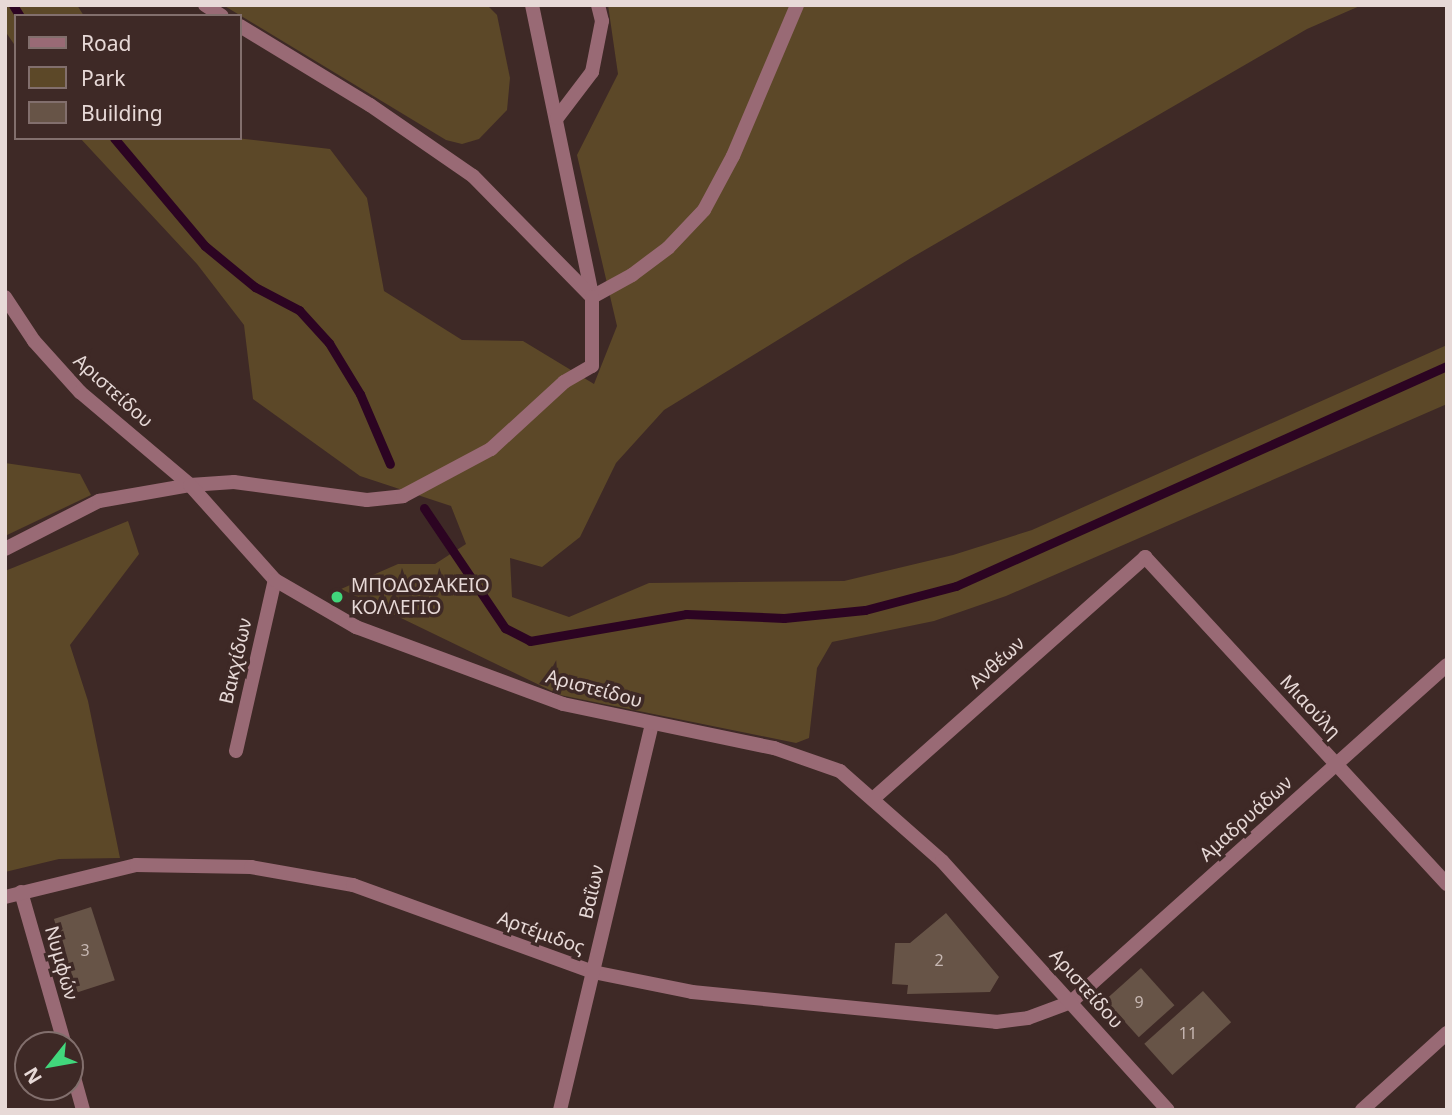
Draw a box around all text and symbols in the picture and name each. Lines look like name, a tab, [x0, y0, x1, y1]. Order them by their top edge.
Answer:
legend	[14, 14, 242, 140]
text: Road	[81, 29, 131, 57]
text: Park	[81, 64, 125, 92]
text: Building	[81, 99, 163, 127]
street label: Αριστείδου	[69, 349, 157, 433]
place label: ΜΠΟΔΟΣΑΚΕΙΟ ΚΟΛΛΕΓΙΟ	[351, 575, 490, 619]
marker: ΜΠΟΔΟΣΑΚΕΙΟ ΚΟΛΛΕΓΙΟ	[329, 589, 345, 605]
street label: Βακχίδων	[215, 616, 257, 706]
street label: Ανθέων	[965, 632, 1029, 694]
street label: Αριστείδου	[543, 665, 645, 713]
street label: Μιαούλη	[1275, 671, 1345, 743]
street label: Αμαδρυάδων	[1195, 771, 1297, 867]
street label: Βαΐων	[575, 863, 609, 921]
street label: Αρτέμιδος	[494, 907, 588, 959]
street label: Νυμφών	[40, 923, 82, 1003]
house number: 3	[80, 940, 90, 960]
street label: Αριστείδου	[1044, 945, 1128, 1033]
house number: 2	[934, 950, 944, 970]
house number: 9	[1134, 992, 1144, 1012]
house number: 11	[1179, 1023, 1197, 1043]
north arrow	[14, 1031, 84, 1101]
text: N	[18, 1062, 48, 1089]

